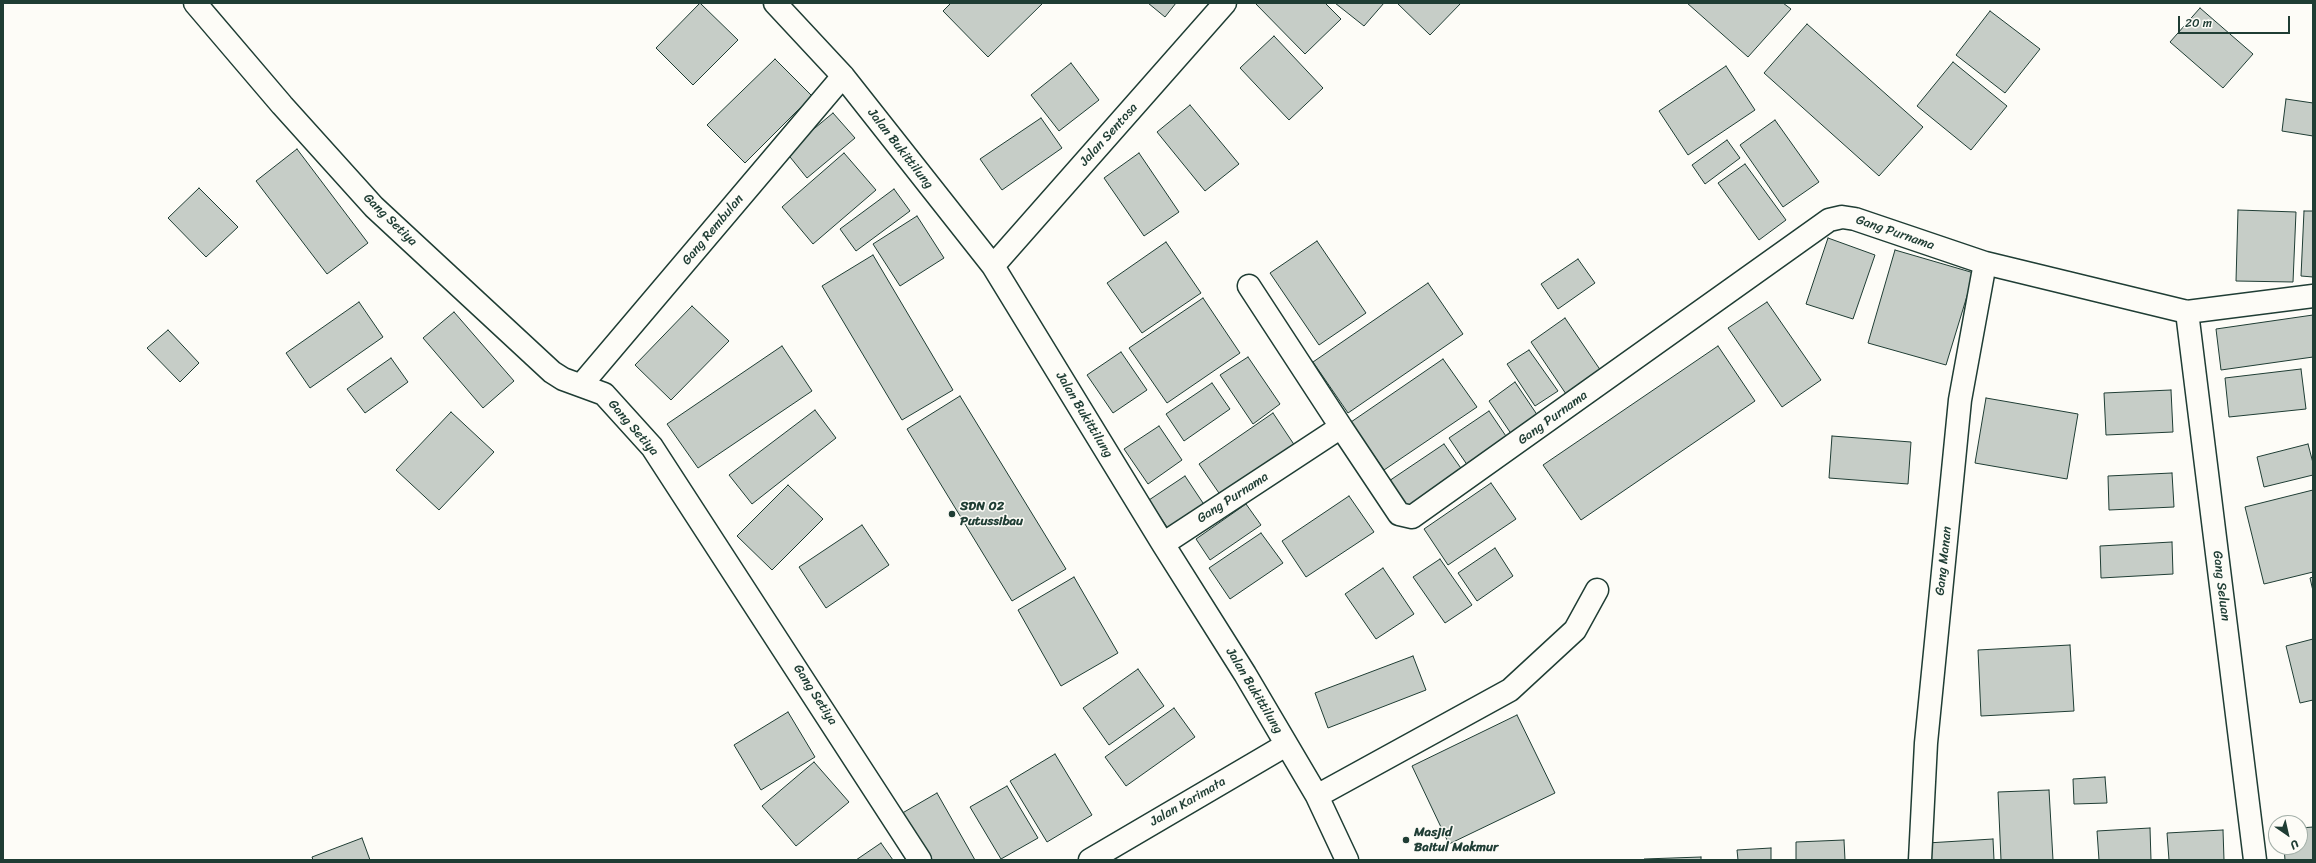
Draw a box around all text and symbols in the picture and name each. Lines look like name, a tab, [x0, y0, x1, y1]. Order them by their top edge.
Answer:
scale bar	[2180, 8, 2292, 34]
text: 20 m	[2185, 12, 2212, 34]
street label: Jalan Sentosa	[1077, 100, 1141, 170]
street label: Jalan Bukittilung	[864, 106, 936, 192]
street label: Gang Setiya	[360, 190, 420, 250]
street label: Gang Rembulan	[679, 192, 747, 268]
street label: Gang Purnama	[1854, 212, 1936, 254]
street label: Jalan Bukittilung	[1052, 369, 1116, 461]
street label: Gang Purnama	[1515, 388, 1591, 448]
street label: Gang Setiya	[604, 397, 662, 459]
street label: Gang Purnama	[1194, 469, 1272, 527]
place label: SDN 02 Putussibau	[960, 499, 1023, 530]
marker: SDN 02 Putussibau	[947, 509, 957, 519]
street label: Gang Manan	[1933, 526, 1955, 596]
street label: Gang Seluan	[2209, 550, 2233, 622]
street label: Jalan Bukittilung	[1222, 645, 1286, 737]
street label: Gang Setiya	[790, 662, 840, 728]
street label: Jalan Karimata	[1147, 774, 1229, 830]
north arrow	[2268, 815, 2308, 855]
place label: Masjid Baitul Makmur	[1414, 825, 1498, 856]
marker: Masjid Baitul Makmur	[1401, 835, 1411, 845]
text: U	[2286, 835, 2303, 854]

